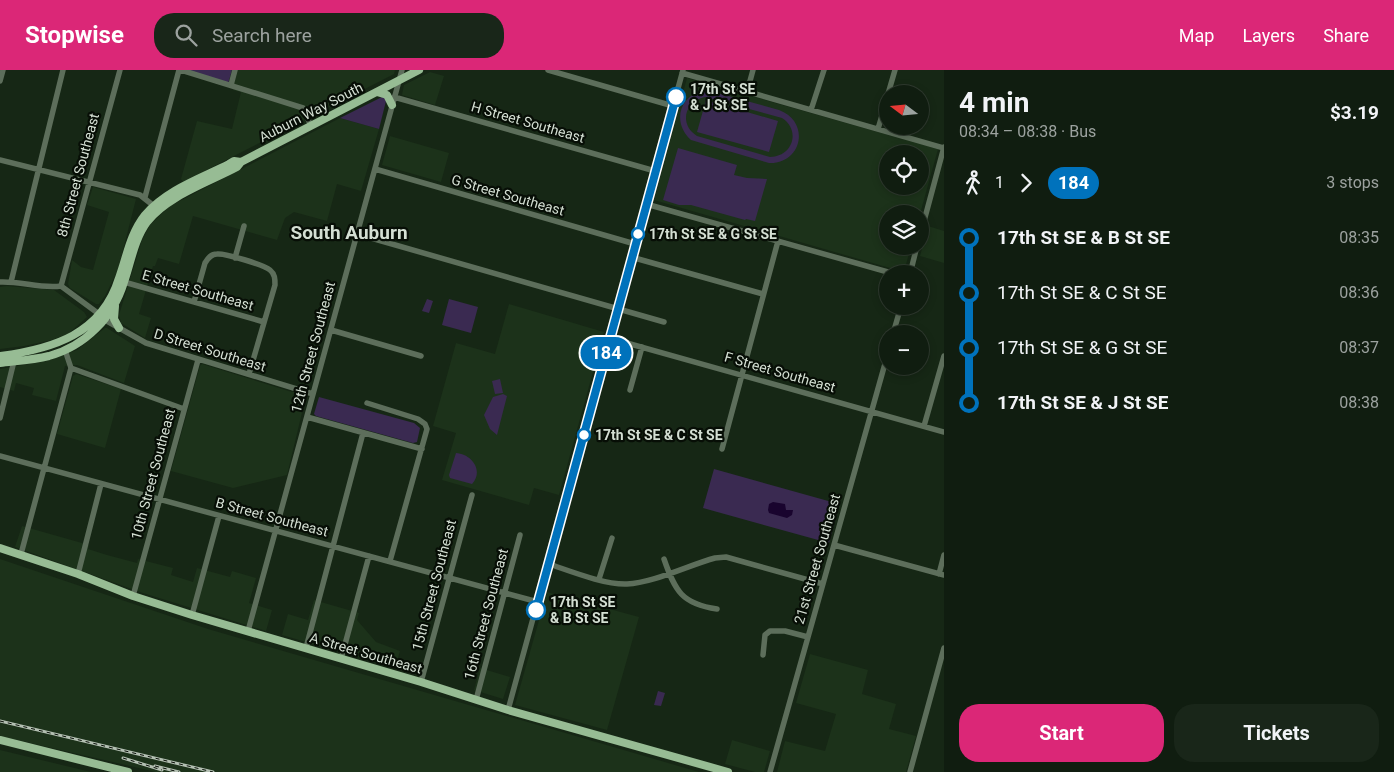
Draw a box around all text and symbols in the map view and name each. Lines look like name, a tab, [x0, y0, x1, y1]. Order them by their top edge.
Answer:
search box	[154, 13, 504, 58]
text: Stopwise	[25, 21, 124, 49]
icon: search	[172, 21, 200, 49]
text: Search here	[212, 24, 312, 47]
text: Map	[1179, 25, 1214, 46]
text: Layers	[1242, 25, 1295, 46]
text: Share	[1323, 25, 1369, 46]
street label: Auburn Way South	[256, 79, 366, 145]
place label: 17th St SE & J St SE	[690, 81, 756, 113]
north arrow	[879, 85, 929, 135]
map controls	[879, 85, 929, 375]
text: 4 min	[959, 86, 1029, 119]
marker: 17th St SE & J St SE	[666, 87, 686, 107]
street label: H Street Southeast	[470, 98, 587, 146]
text: $3.19	[1330, 101, 1379, 124]
street label: 8th Street Southeast	[54, 111, 102, 239]
text: 08:34 – 08:38 · Bus	[959, 122, 1096, 141]
button: locate	[879, 145, 929, 195]
icon: walk	[959, 169, 987, 197]
icon: forward	[1012, 169, 1040, 197]
street label: G Street Southeast	[450, 171, 567, 219]
text: 184	[1058, 172, 1089, 193]
text: 1	[995, 173, 1004, 192]
text: 3 stops	[1326, 173, 1379, 192]
button: layers	[879, 205, 929, 255]
district label: South Auburn	[290, 221, 408, 244]
place label: 17th St SE & G St SE	[649, 226, 777, 242]
text: 17th St SE & B St SE	[997, 226, 1170, 249]
marker: 17th St SE & G St SE	[631, 227, 645, 241]
text: 08:35	[1339, 228, 1379, 247]
button: +	[879, 265, 929, 315]
street label: E Street Southeast	[141, 266, 256, 314]
street label: 12th Street Southeast	[288, 279, 338, 414]
text: 17th St SE & C St SE	[997, 281, 1167, 304]
text: 08:36	[1339, 283, 1379, 302]
street label: D Street Southeast	[152, 325, 268, 375]
button: −	[879, 325, 929, 375]
text: 17th St SE & G St SE	[997, 336, 1167, 359]
line badge: 184	[577, 337, 635, 369]
text: 08:37	[1339, 338, 1379, 357]
text: 184	[591, 342, 621, 363]
street label: F Street Southeast	[723, 348, 838, 396]
text: 17th St SE & J St SE	[997, 391, 1168, 414]
text: 08:38	[1339, 393, 1379, 412]
street label: 10th Street Southeast	[128, 406, 178, 541]
place label: 17th St SE & C St SE	[595, 427, 723, 443]
marker: 17th St SE & C St SE	[577, 428, 591, 442]
street label: 21st Street Southeast	[791, 492, 843, 626]
street label: B Street Southeast	[214, 494, 330, 540]
street label: 15th Street Southeast	[409, 517, 459, 652]
street label: 16th Street Southeast	[461, 546, 511, 681]
place label: 17th St SE & B St SE	[550, 594, 616, 626]
marker: 17th St SE & B St SE	[526, 600, 546, 620]
street label: A Street Southeast	[308, 629, 424, 677]
button: Start	[959, 704, 1164, 762]
button: Tickets	[1174, 704, 1379, 762]

